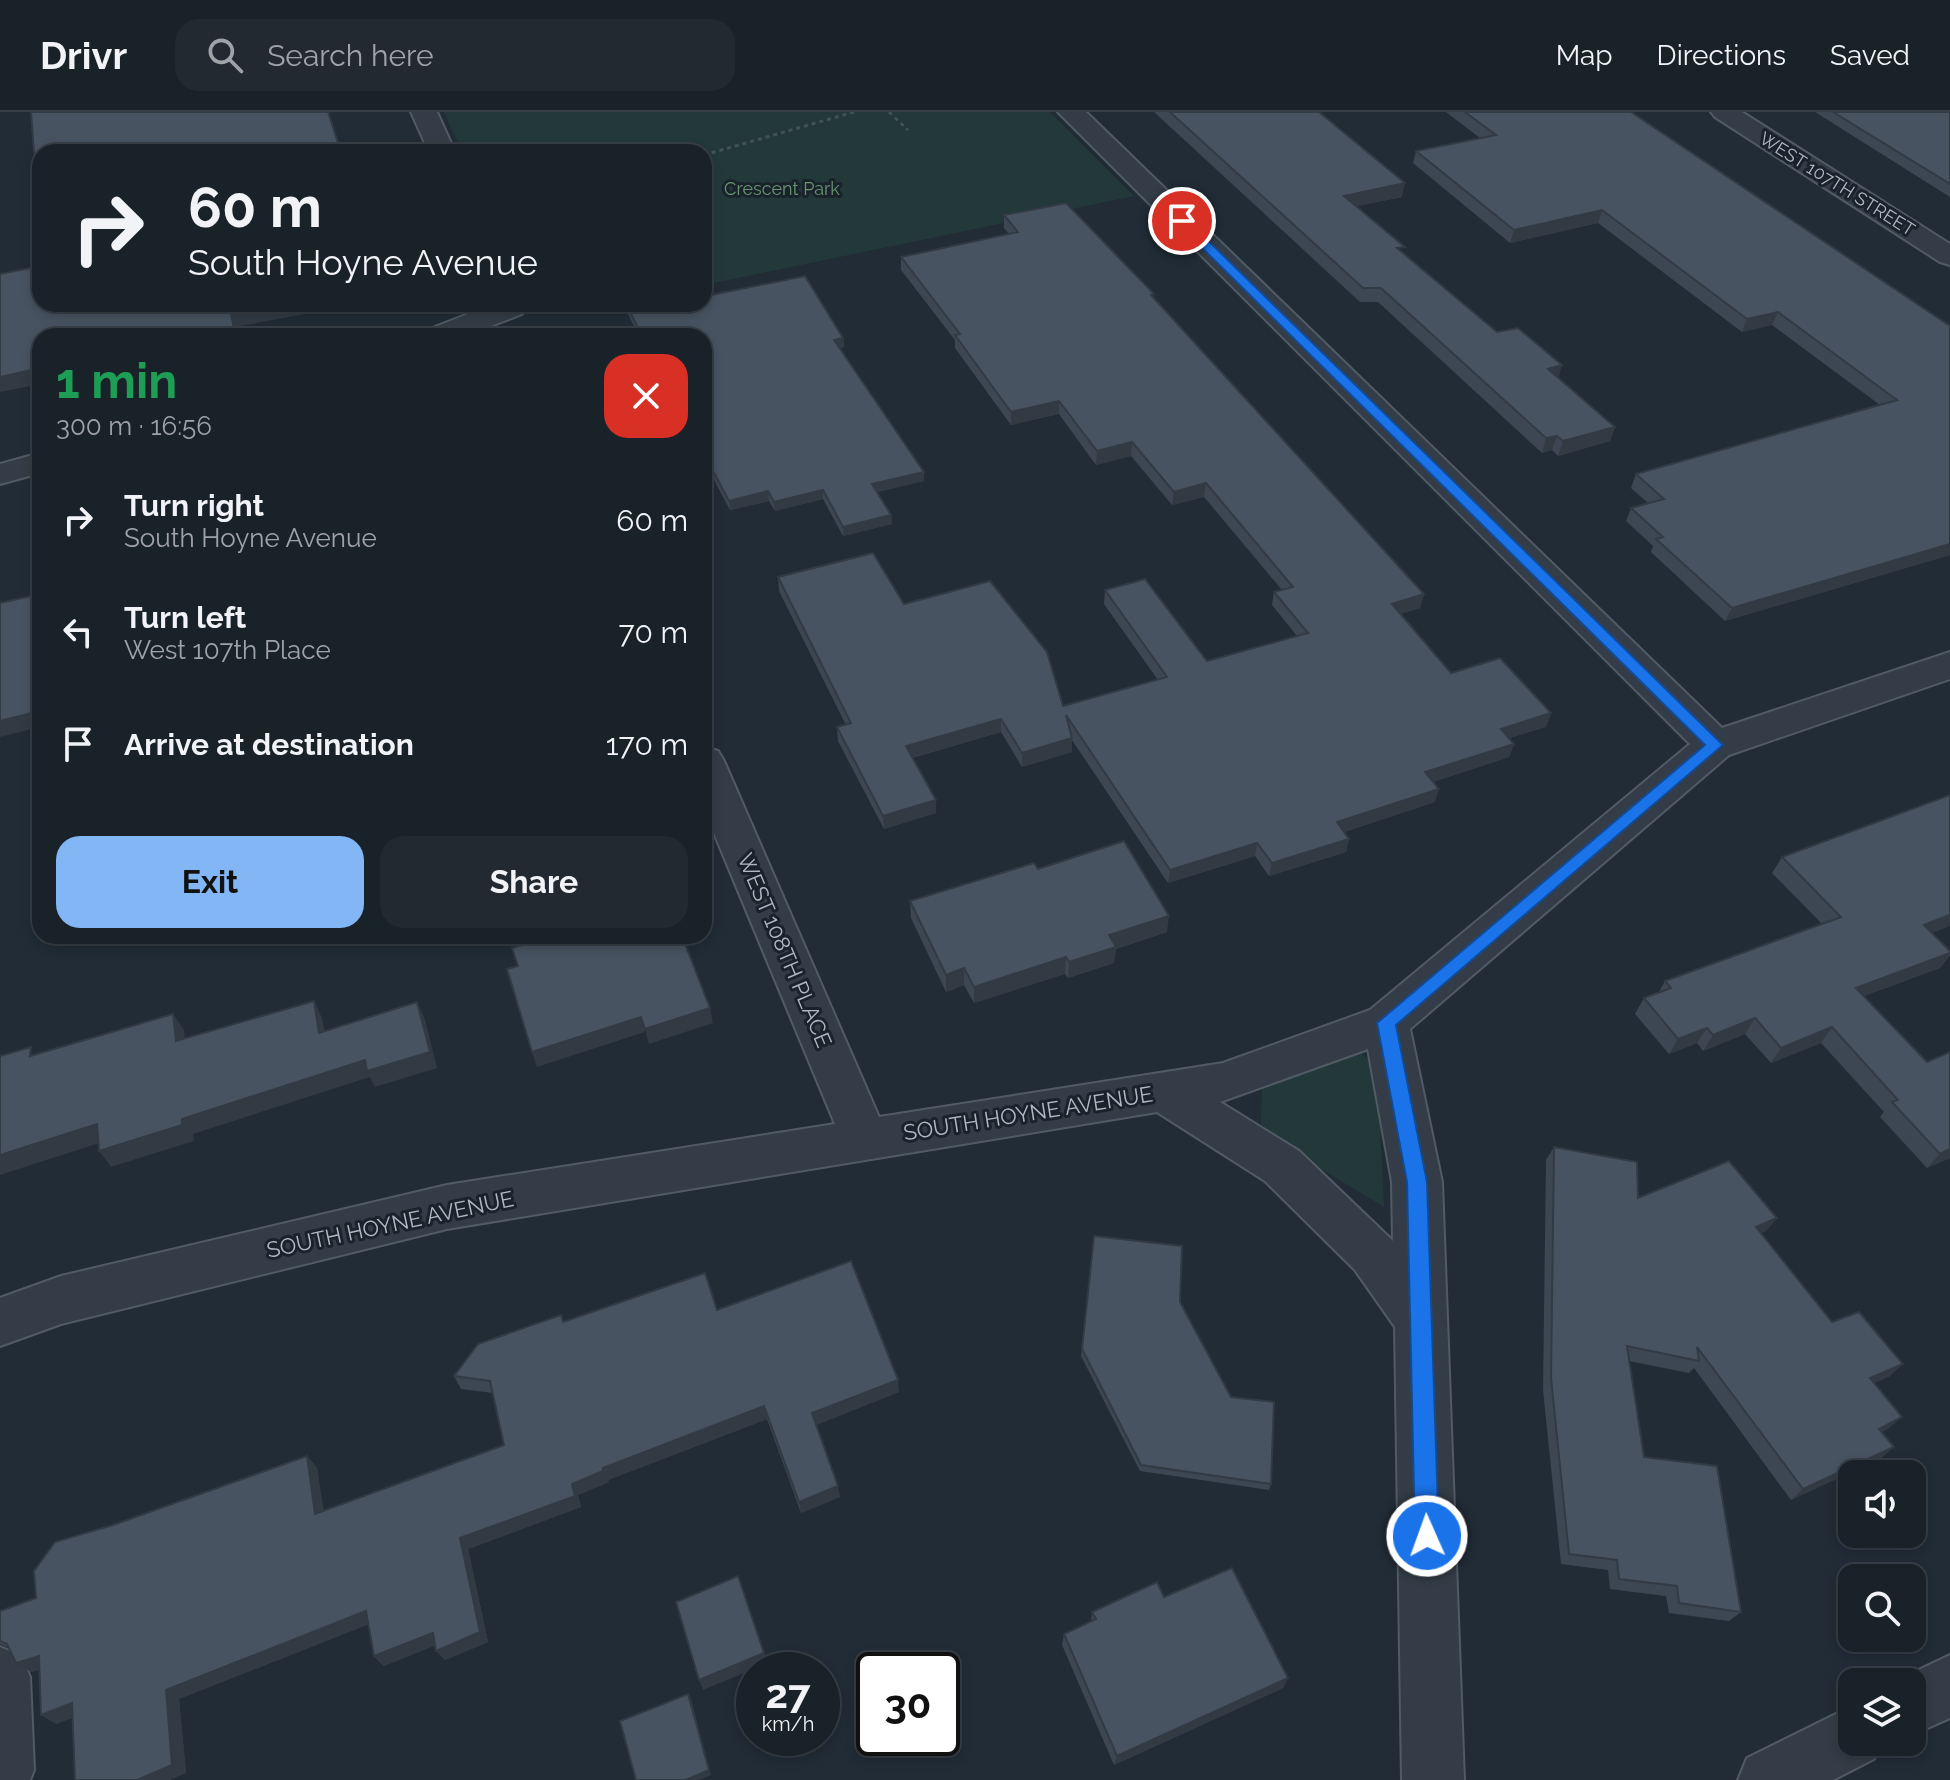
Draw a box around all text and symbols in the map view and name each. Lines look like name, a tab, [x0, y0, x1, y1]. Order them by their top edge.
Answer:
search box	[175, 19, 735, 91]
text: Drivr	[40, 33, 127, 78]
icon: search	[203, 33, 247, 77]
text: Search here	[267, 38, 434, 73]
text: Map	[1556, 39, 1613, 72]
text: Directions	[1657, 39, 1786, 72]
text: Saved	[1830, 39, 1910, 72]
street label: WEST 107TH STREET	[1756, 127, 1919, 240]
text: 60 m	[188, 174, 322, 240]
icon: right	[56, 176, 160, 280]
park label: Crescent Park	[724, 178, 840, 199]
pin	[1148, 187, 1216, 255]
icon: arrive	[1160, 199, 1204, 243]
text: South Hoyne Avenue	[188, 241, 538, 283]
text: 1 min	[56, 353, 177, 409]
button: close	[604, 354, 688, 438]
text: 300 m · 16:56	[56, 411, 212, 441]
text: Turn right	[124, 488, 264, 523]
icon: right	[56, 498, 100, 542]
text: 60 m	[616, 503, 688, 538]
text: South Hoyne Avenue	[124, 523, 377, 553]
text: Turn left	[124, 600, 246, 635]
icon: left	[56, 610, 100, 654]
text: 70 m	[618, 615, 688, 650]
text: West 107th Place	[124, 635, 331, 665]
icon: arrive	[56, 722, 100, 766]
text: Arrive at destination	[124, 727, 414, 762]
text: 170 m	[606, 727, 688, 762]
button: Exit	[56, 836, 364, 928]
button: Share	[380, 836, 688, 928]
street label: WEST 108TH PLACE	[732, 849, 838, 1051]
street label: SOUTH HOYNE AVENUE	[902, 1080, 1154, 1146]
street label: SOUTH HOYNE AVENUE	[264, 1185, 516, 1263]
map controls	[1838, 1460, 1926, 1756]
button: sound	[1838, 1460, 1926, 1548]
position arrow	[1385, 1494, 1469, 1578]
button: search	[1838, 1564, 1926, 1652]
speed limit sign: 30	[856, 1652, 960, 1756]
button: layers	[1838, 1668, 1926, 1756]
text: 27	[765, 1670, 810, 1717]
text: km/h	[762, 1712, 814, 1736]

